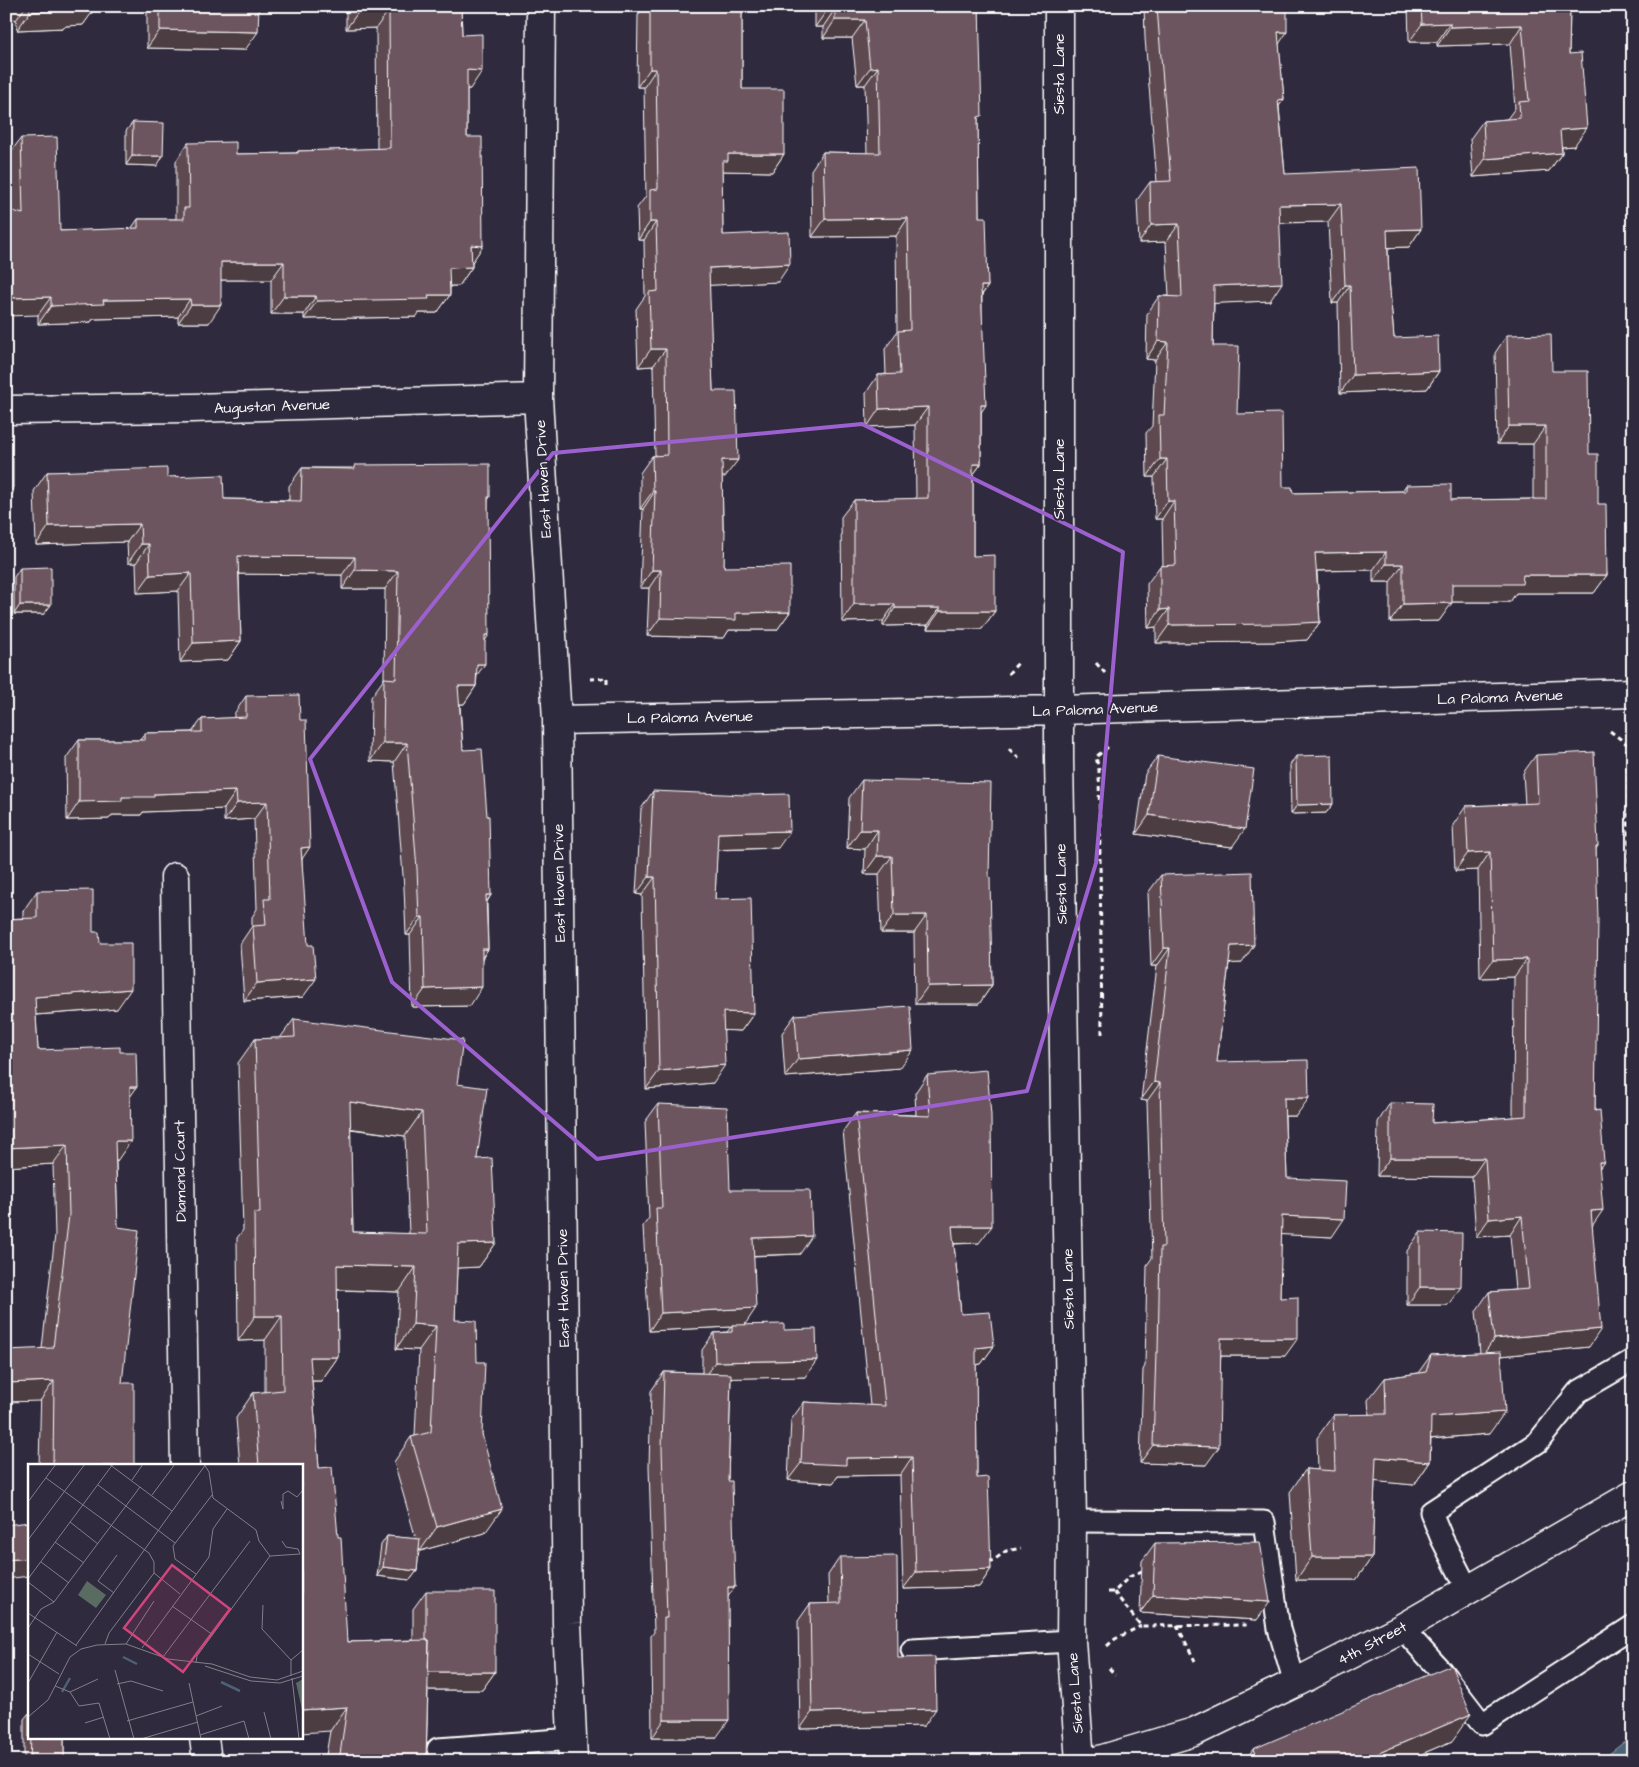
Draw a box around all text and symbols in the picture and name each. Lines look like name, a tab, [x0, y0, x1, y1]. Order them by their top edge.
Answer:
street label: Siesta Lane	[1049, 34, 1070, 114]
street label: Augustan Avenue	[214, 394, 330, 420]
street label: East Haven Drive	[530, 419, 557, 539]
street label: Siesta Lane	[1049, 439, 1070, 519]
street label: La Paloma Avenue	[1437, 685, 1563, 710]
street label: La Paloma Avenue	[1032, 697, 1158, 722]
street label: La Paloma Avenue	[627, 706, 753, 729]
street label: East Haven Drive	[548, 824, 571, 942]
street label: Siesta Lane	[1050, 843, 1073, 925]
street label: Diamond Court	[169, 1120, 192, 1222]
street label: East Haven Drive	[552, 1229, 575, 1347]
street label: Siesta Lane	[1057, 1248, 1080, 1330]
inset map	[28, 1464, 302, 1740]
street label: 4th Street	[1334, 1616, 1411, 1671]
street label: Siesta Lane	[1062, 1652, 1089, 1734]

